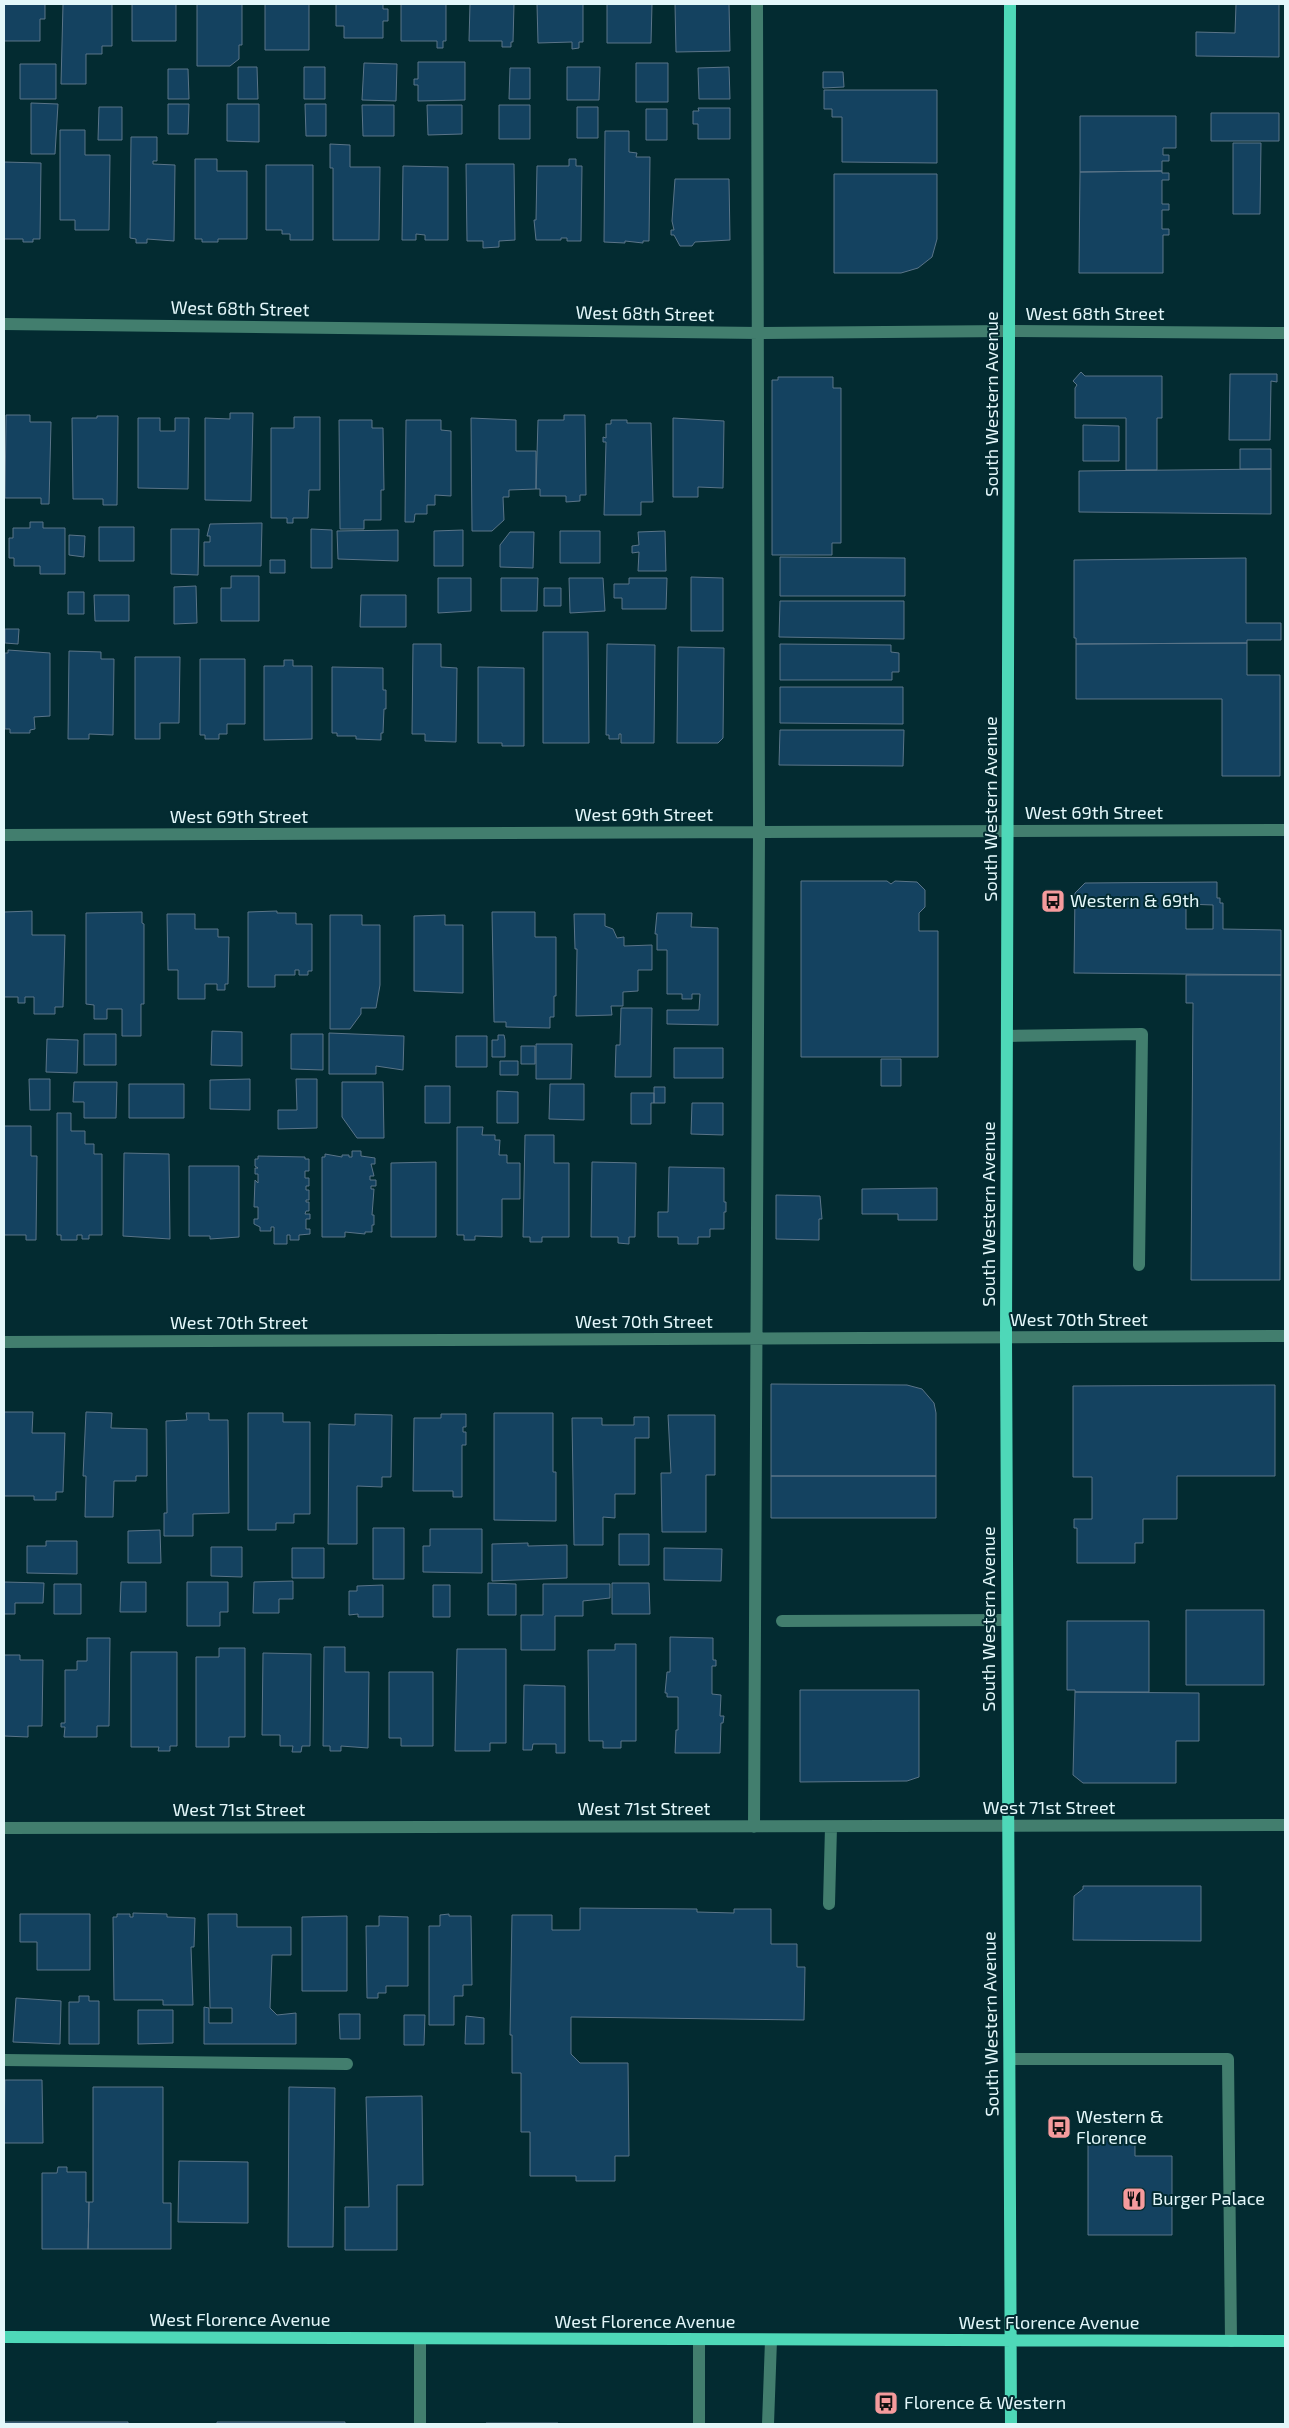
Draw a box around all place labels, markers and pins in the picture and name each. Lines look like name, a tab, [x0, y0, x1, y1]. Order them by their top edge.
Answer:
bus stop icon: Western & 69th	[1040, 888, 1066, 914]
place label: Western & 69th	[1070, 889, 1200, 911]
place label: Western & Florence	[1076, 2105, 1164, 2148]
bus stop icon: Western & Florence	[1046, 2114, 1072, 2140]
restaurant icon: Burger Palace	[1121, 2186, 1147, 2212]
place label: Burger Palace	[1152, 2187, 1265, 2209]
bus stop icon: Florence & Western	[873, 2390, 899, 2416]
place label: Florence & Western	[904, 2391, 1066, 2413]

